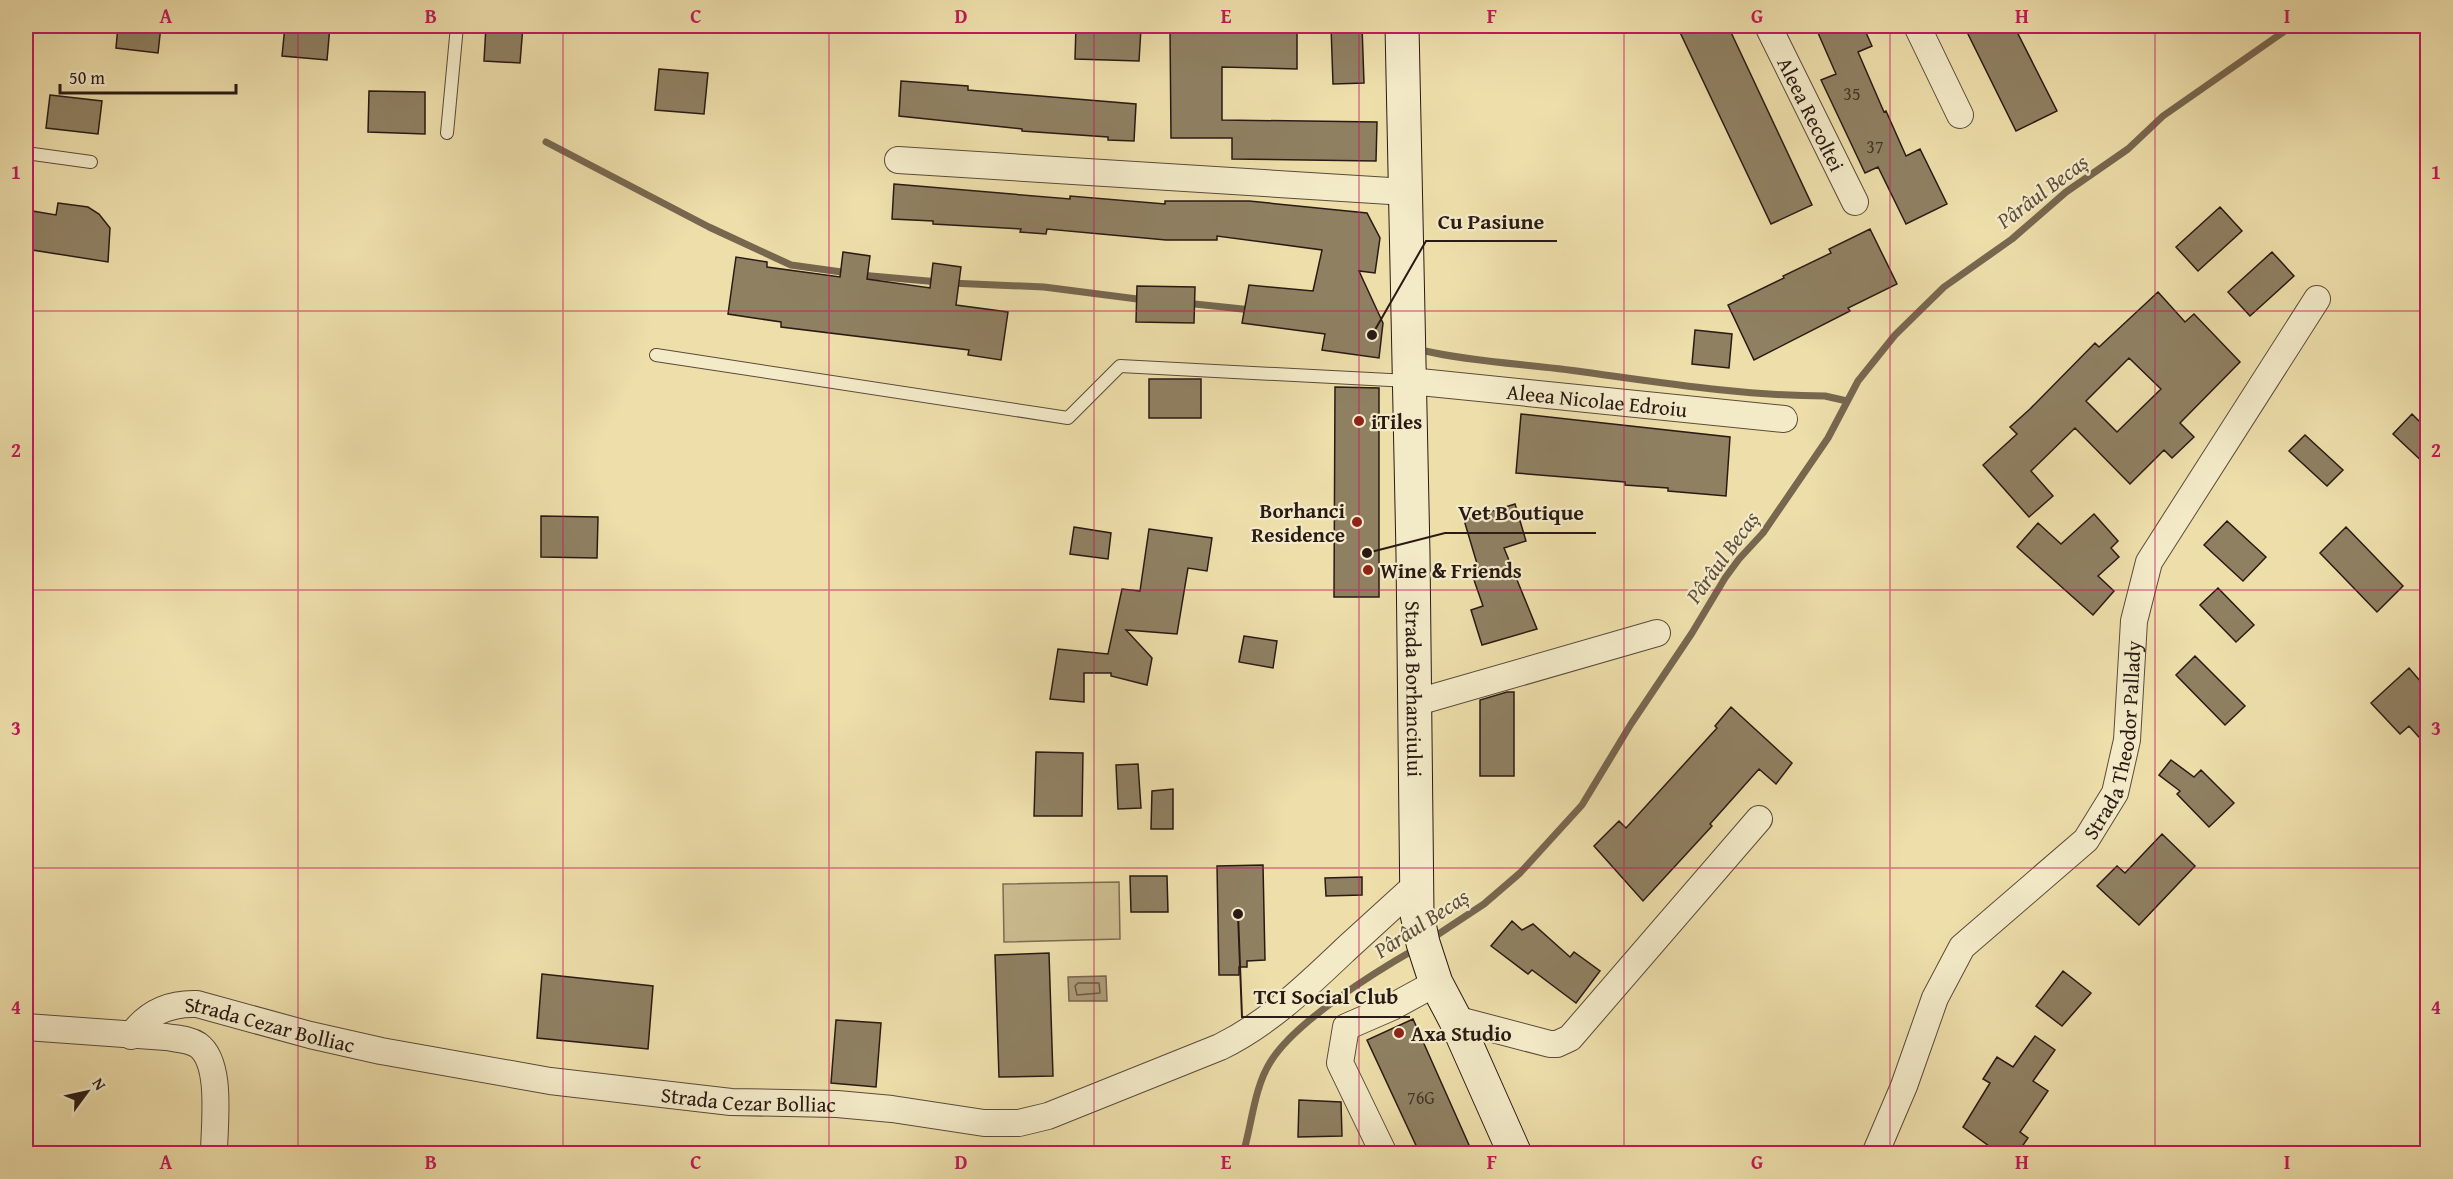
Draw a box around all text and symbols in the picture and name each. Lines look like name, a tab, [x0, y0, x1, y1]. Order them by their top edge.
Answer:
text: A	[160, 1, 173, 30]
text: B	[425, 1, 437, 30]
text: C	[690, 1, 702, 30]
text: D	[954, 1, 968, 30]
text: E	[1221, 1, 1232, 30]
text: F	[1487, 1, 1497, 30]
text: G	[1751, 1, 1763, 30]
text: H	[2015, 1, 2029, 30]
text: I	[2284, 1, 2290, 30]
street label: Aleea Recoltei	[1770, 51, 1853, 176]
scale bar	[60, 57, 236, 95]
text: 50 m	[69, 64, 105, 91]
house number: 35	[1843, 80, 1861, 107]
house number: 37	[1866, 133, 1884, 160]
water label: Pârâul Becaș	[1989, 146, 2094, 237]
text: 1	[11, 157, 21, 186]
text: 1	[2431, 157, 2441, 186]
callout: Cu Pasiune	[1426, 201, 1557, 241]
text: Cu Pasiune	[1438, 205, 1545, 237]
street label: Aleea Nicolae Edroiu	[1505, 375, 1689, 425]
place label: iTiles	[1371, 406, 1422, 437]
marker: iTiles	[1352, 414, 1366, 428]
text: 2	[11, 435, 21, 464]
text: 2	[2431, 435, 2441, 464]
callout: Vet Boutique	[1445, 493, 1596, 533]
place label: Borhanci Residence	[1251, 495, 1345, 550]
text: Vet Boutique	[1458, 496, 1584, 528]
water label: Pârâul Becaș	[1677, 504, 1766, 611]
marker: Borhanci Residence	[1350, 515, 1364, 529]
place label: Wine & Friends	[1380, 555, 1522, 586]
marker: Wine & Friends	[1361, 563, 1375, 577]
street label: Strada Borhanciului	[1398, 600, 1431, 777]
street label: Strada Theodor Pallady	[2075, 639, 2148, 845]
text: 3	[11, 713, 21, 742]
text: 3	[2431, 713, 2441, 742]
water label: Pârâul Becaș	[1367, 880, 1475, 966]
callout: TCI Social Club	[1242, 977, 1410, 1017]
text: TCI Social Club	[1254, 980, 1398, 1012]
street label: Strada Cezar Bolliac	[184, 988, 358, 1060]
text: 4	[11, 992, 21, 1021]
text: 4	[2431, 992, 2441, 1021]
place label: Axa Studio	[1411, 1018, 1512, 1049]
marker: Axa Studio	[1392, 1026, 1406, 1040]
north arrow	[57, 1062, 117, 1122]
text: N	[87, 1073, 113, 1095]
street label: Strada Cezar Bolliac	[659, 1079, 836, 1119]
house number: 76G	[1407, 1084, 1435, 1111]
text: A	[160, 1147, 173, 1176]
text: B	[425, 1147, 437, 1176]
text: C	[690, 1147, 702, 1176]
text: D	[954, 1147, 968, 1176]
text: E	[1221, 1147, 1232, 1176]
text: F	[1487, 1147, 1497, 1176]
text: G	[1751, 1147, 1763, 1176]
text: H	[2015, 1147, 2029, 1176]
text: I	[2284, 1147, 2290, 1176]

